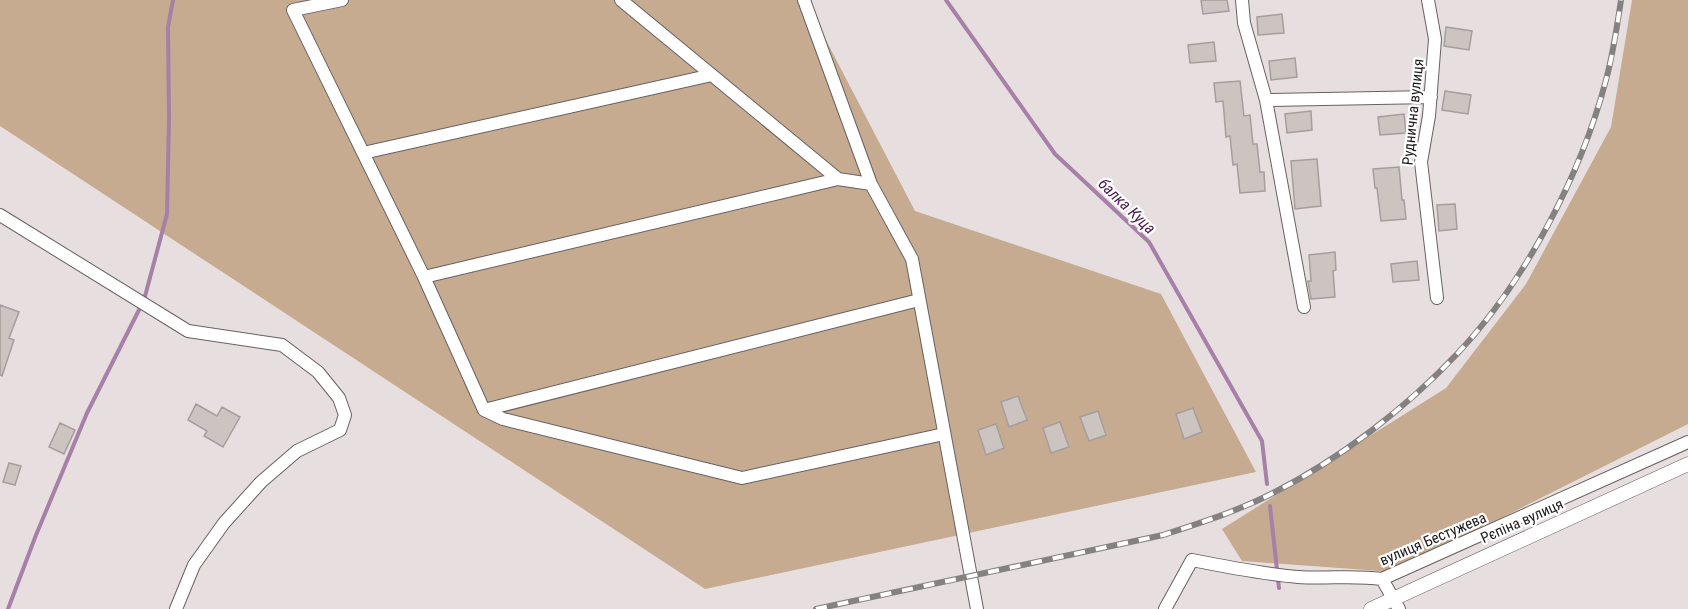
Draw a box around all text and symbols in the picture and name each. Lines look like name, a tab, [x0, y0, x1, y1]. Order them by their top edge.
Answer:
street label: Руднична вулиця	[1398, 58, 1428, 166]
water label: балка Куца	[1095, 174, 1159, 238]
street label: Рєпіна вулиця	[1478, 495, 1566, 547]
street label: вулиця Бестужева	[1377, 508, 1489, 570]

